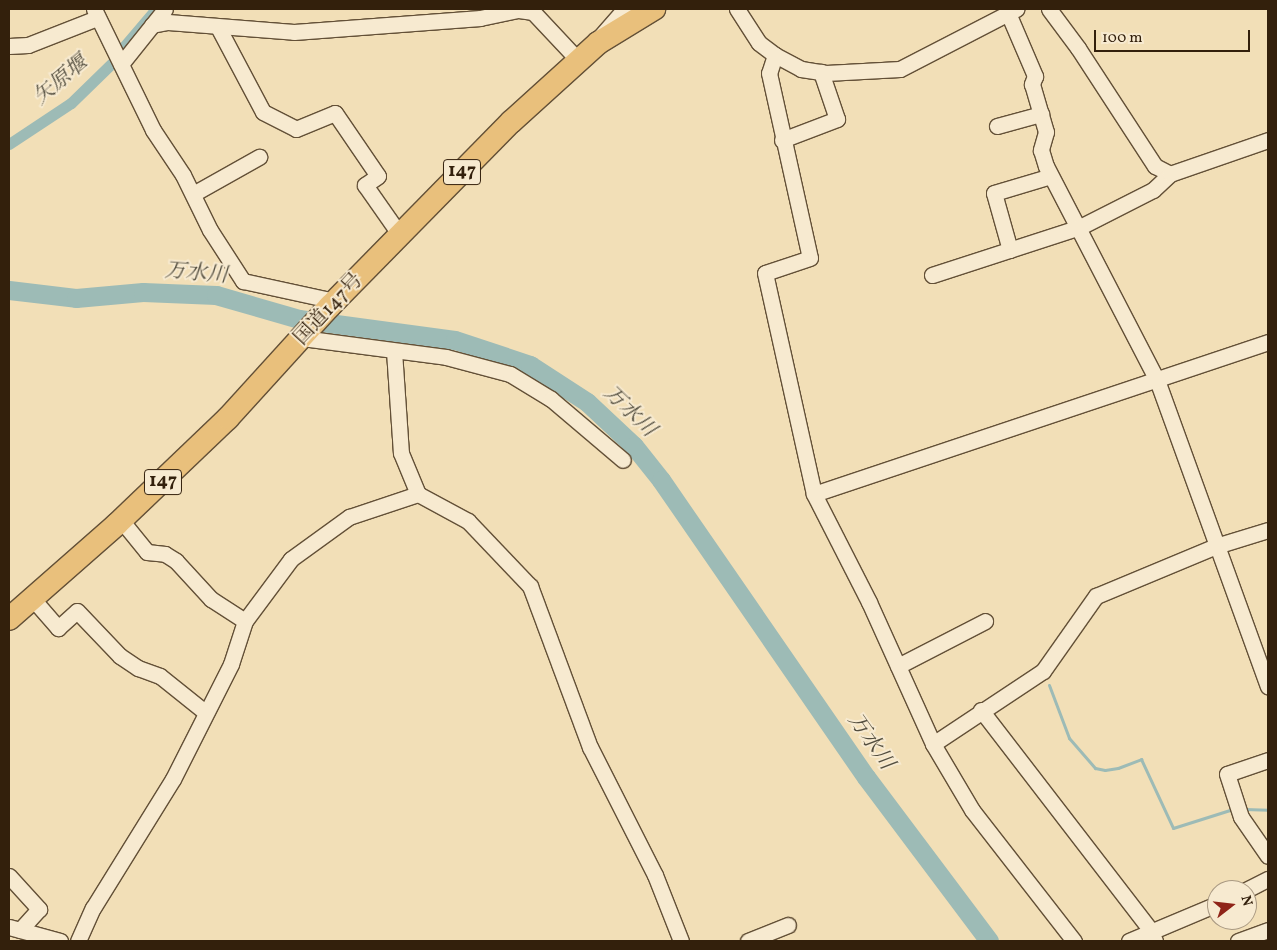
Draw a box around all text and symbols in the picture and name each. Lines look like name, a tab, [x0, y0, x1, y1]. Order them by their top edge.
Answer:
scale bar	[1097, 20, 1253, 52]
text: 100 m	[1102, 28, 1142, 49]
water label: 矢原堰	[29, 51, 93, 111]
road number: 147	[442, 156, 482, 188]
water label: 万水川	[164, 259, 228, 289]
street label: 国道147号	[290, 269, 368, 351]
water label: 万水川	[598, 381, 660, 443]
road number: 147	[143, 466, 183, 498]
water label: 万水川	[842, 709, 898, 775]
north arrow	[1207, 880, 1257, 930]
text: N	[1235, 893, 1256, 909]

